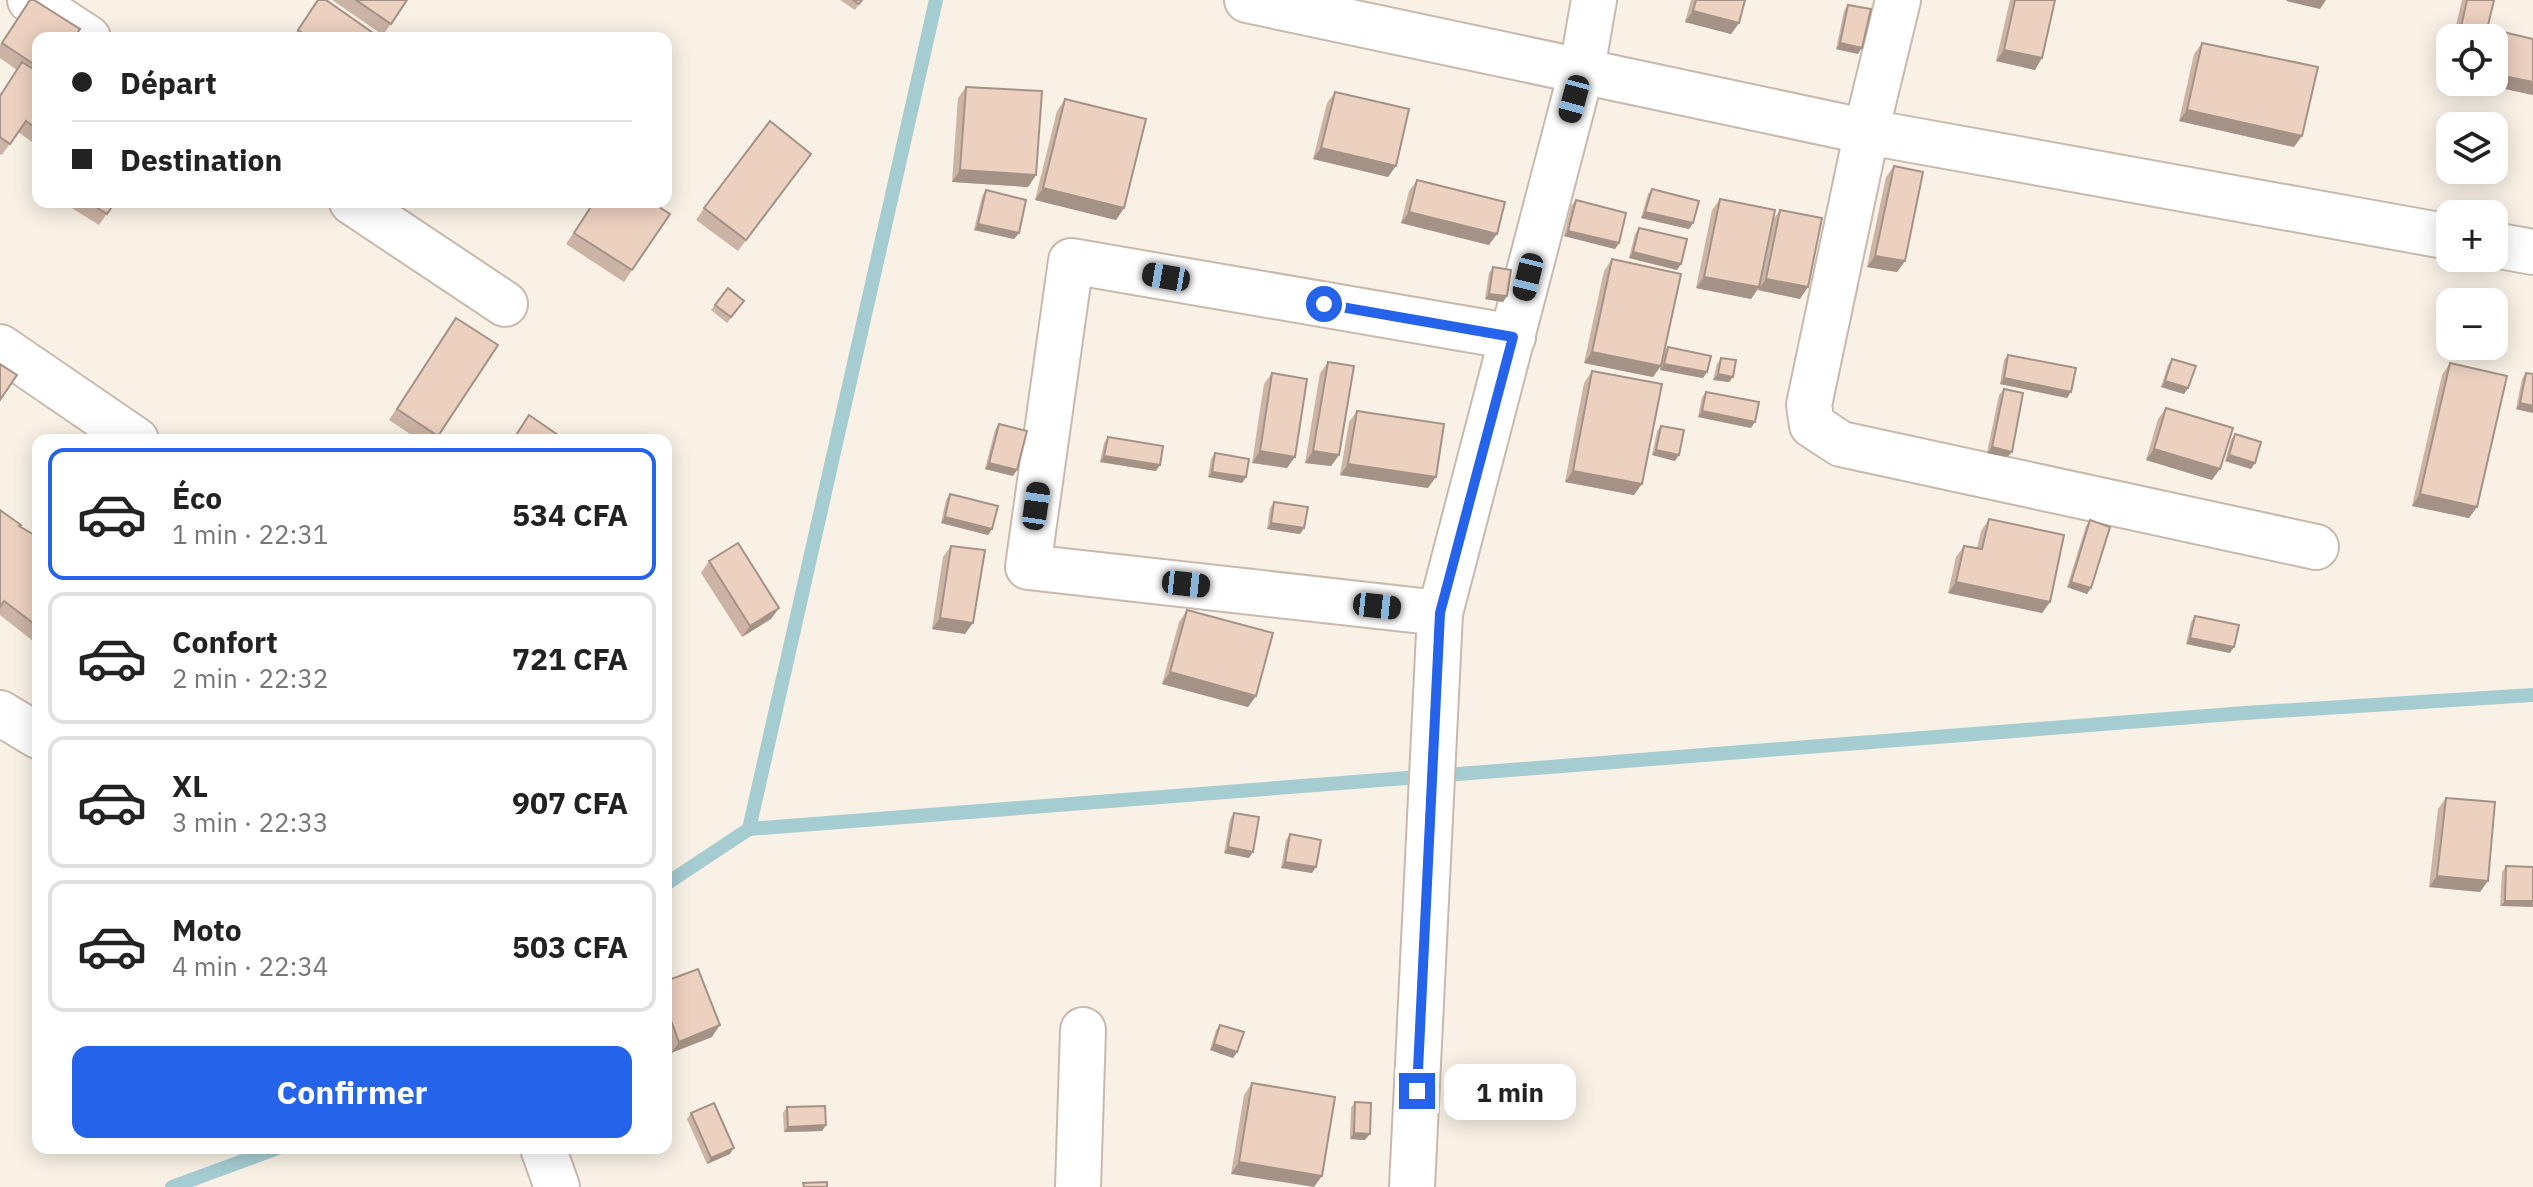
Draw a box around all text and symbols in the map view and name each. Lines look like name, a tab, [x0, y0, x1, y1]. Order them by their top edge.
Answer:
map controls	[2436, 24, 2508, 360]
button: locate	[2436, 24, 2508, 96]
text: Départ	[120, 63, 217, 102]
car	[1556, 73, 1592, 125]
button: layers	[2436, 112, 2508, 184]
text: Destination	[120, 140, 282, 179]
button: +	[2436, 200, 2508, 272]
car	[1511, 251, 1545, 303]
car	[1140, 261, 1192, 293]
route start	[1306, 286, 1342, 322]
button: −	[2436, 288, 2508, 360]
icon: car	[76, 478, 148, 550]
text: Éco	[172, 478, 222, 517]
car	[1021, 481, 1051, 531]
text: 534 CFA	[512, 495, 628, 534]
text: 1 min · 22:31	[172, 517, 328, 551]
car	[1161, 570, 1211, 598]
car	[1352, 592, 1402, 620]
icon: car	[76, 622, 148, 694]
text: Confort	[172, 622, 278, 661]
text: 721 CFA	[512, 639, 628, 678]
text: 2 min · 22:32	[172, 661, 328, 695]
icon: car	[76, 766, 148, 838]
text: XL	[172, 766, 208, 805]
text: 907 CFA	[512, 783, 628, 822]
text: 3 min · 22:33	[172, 805, 328, 839]
icon: car	[76, 910, 148, 982]
text: Moto	[172, 910, 242, 949]
text: 503 CFA	[512, 927, 628, 966]
text: 4 min · 22:34	[172, 949, 328, 983]
button: Confirmer	[72, 1046, 632, 1138]
callout: 1 min	[1445, 1063, 1577, 1119]
route end	[1399, 1073, 1435, 1109]
text: 1 min	[1476, 1075, 1544, 1109]

